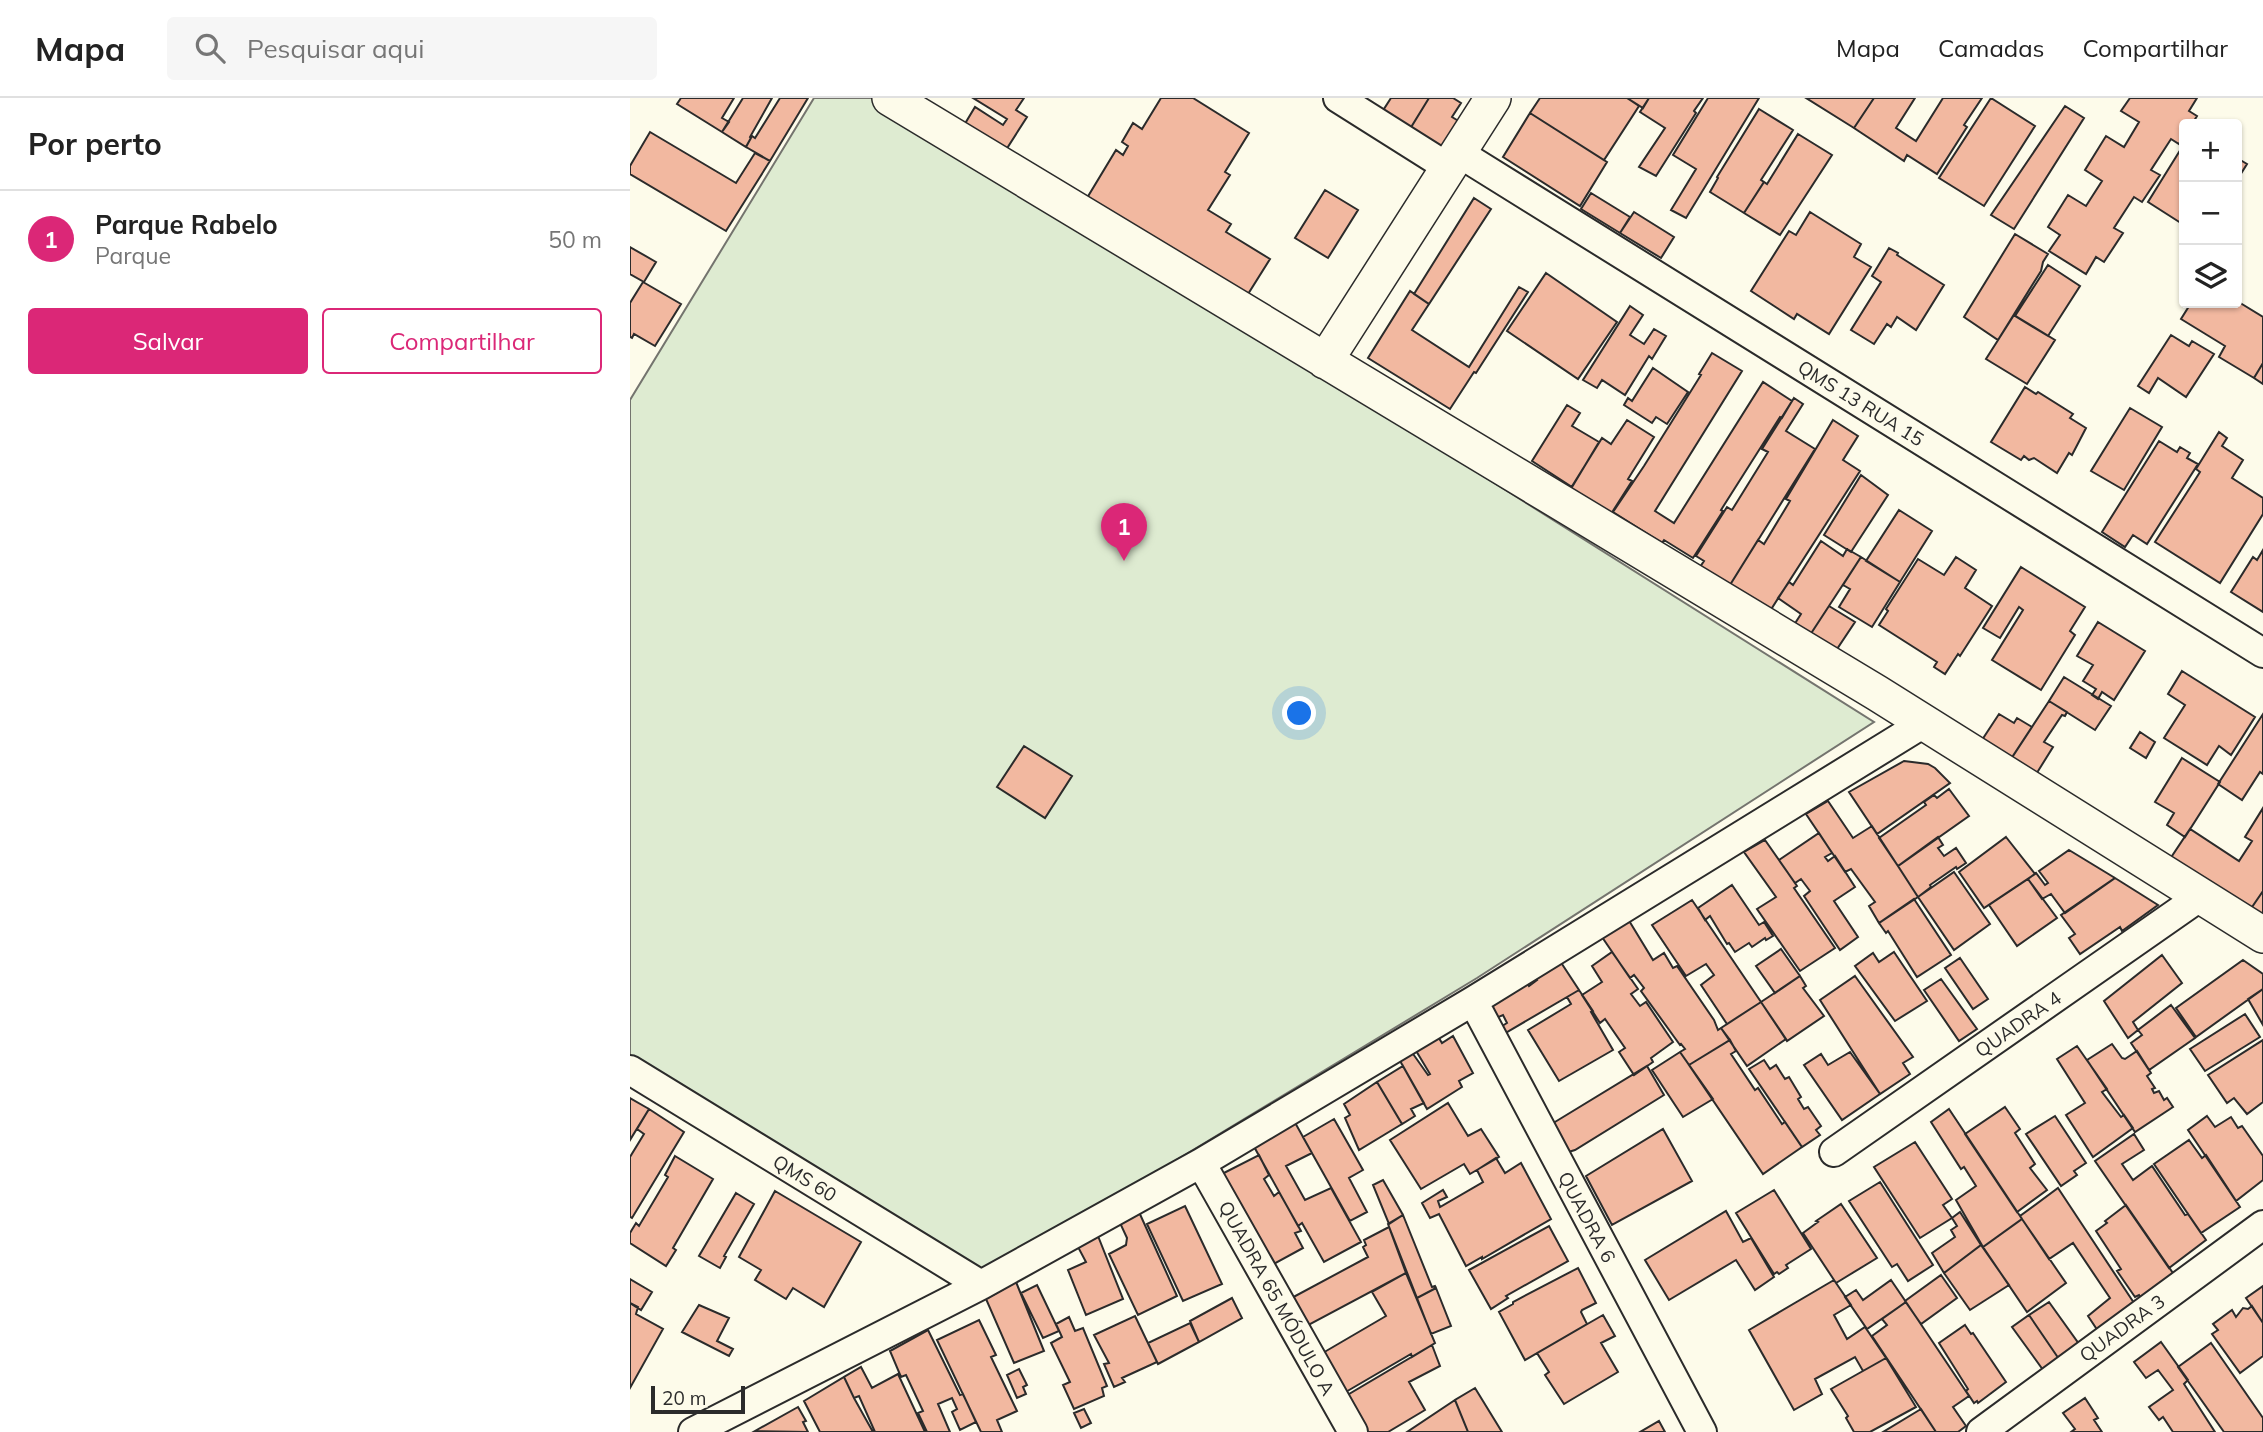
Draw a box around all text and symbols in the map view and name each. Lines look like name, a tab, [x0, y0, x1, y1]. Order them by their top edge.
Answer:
search box	[167, 17, 657, 80]
text: Mapa	[35, 28, 125, 69]
icon: search	[191, 29, 229, 67]
text: Pesquisar aqui	[247, 32, 424, 65]
text: Mapa	[1836, 33, 1900, 63]
text: Camadas	[1938, 33, 2045, 63]
text: Compartilhar	[2083, 33, 2228, 63]
map controls	[2179, 119, 2242, 308]
button: +	[2179, 119, 2242, 182]
text: Por perto	[28, 125, 162, 163]
button: −	[2179, 182, 2242, 245]
text: Parque Rabelo	[95, 208, 278, 241]
text: 1	[44, 225, 58, 254]
text: 50 m	[548, 225, 602, 254]
text: Parque	[95, 241, 171, 270]
button: layers	[2179, 245, 2242, 308]
button: Salvar	[28, 308, 308, 374]
button: Compartilhar	[322, 308, 602, 374]
street label: QMS 13 RUA 15	[1794, 355, 1928, 451]
pin: 1	[1101, 503, 1147, 561]
your location	[1282, 696, 1316, 730]
street label: QUADRA 4	[1970, 986, 2066, 1062]
street label: QMS 60	[769, 1149, 841, 1207]
street label: QUADRA 6	[1553, 1167, 1621, 1267]
street label: QUADRA 65 MÓDULO A	[1214, 1197, 1340, 1399]
street label: QUADRA 3	[2075, 1289, 2169, 1367]
scale bar	[651, 1383, 746, 1415]
text: 20 m	[662, 1386, 706, 1410]

